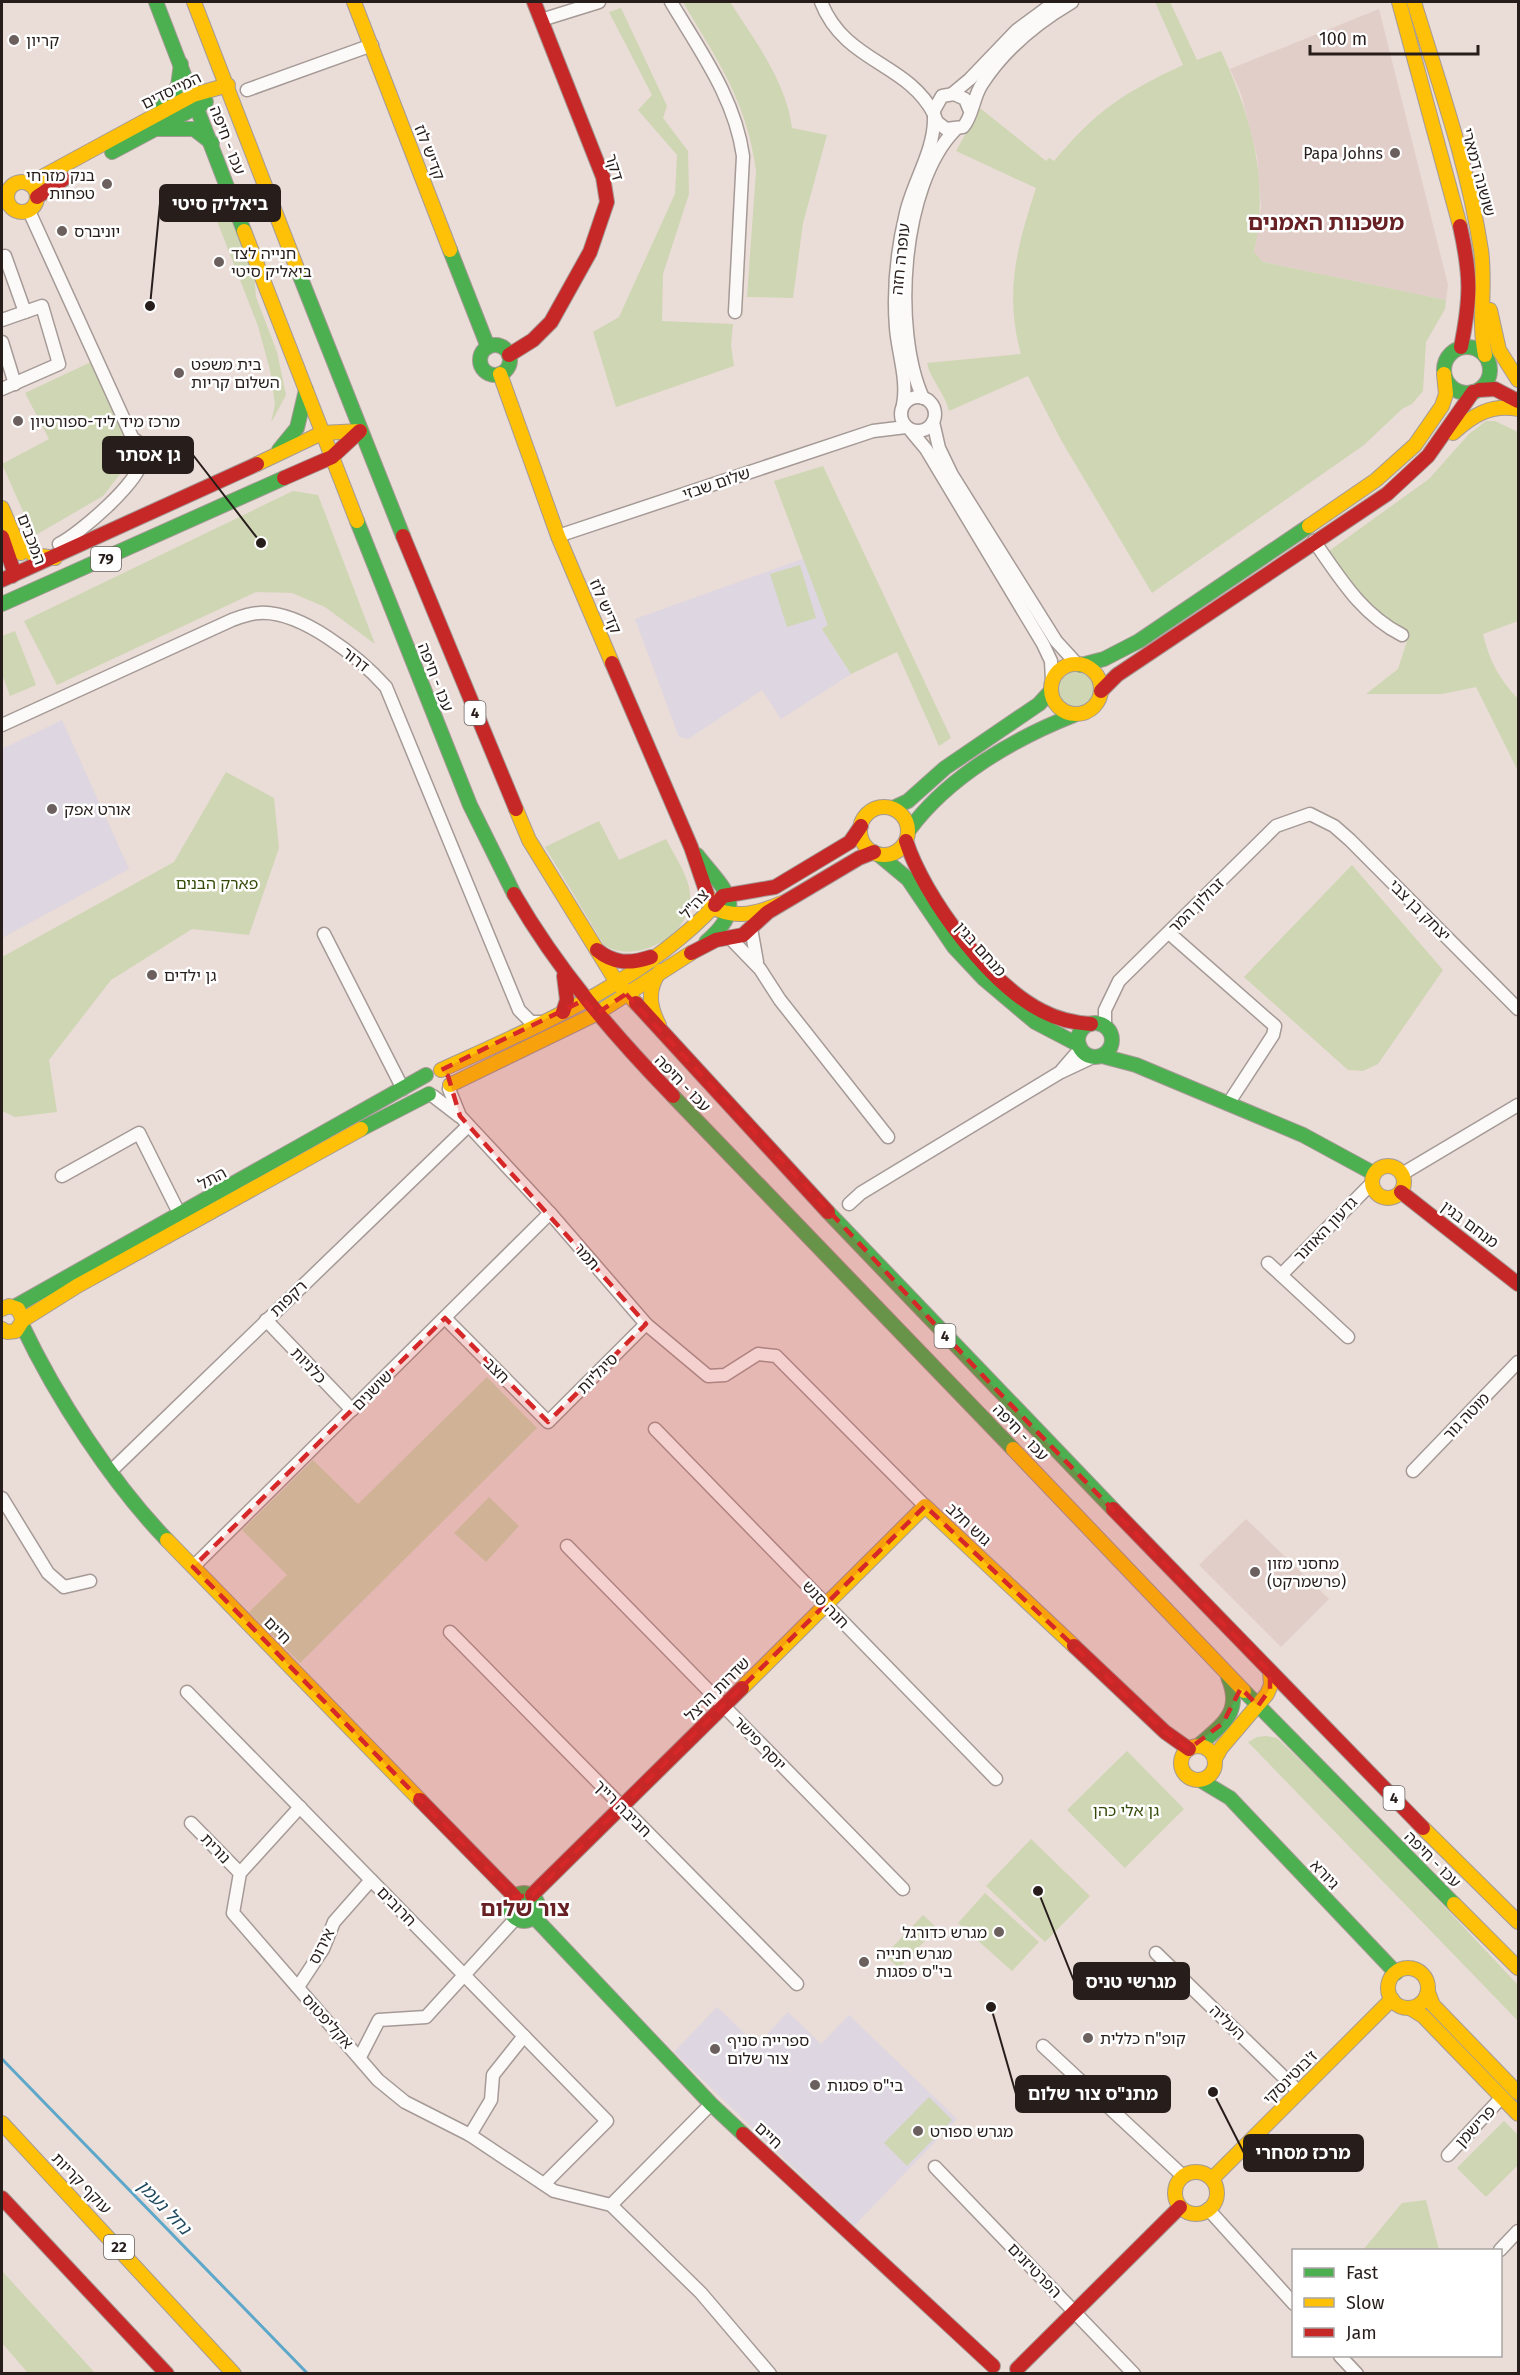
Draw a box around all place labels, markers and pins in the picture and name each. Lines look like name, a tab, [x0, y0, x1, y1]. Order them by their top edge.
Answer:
place label: קריון	[26, 31, 59, 50]
marker: קריון	[7, 33, 21, 47]
place label: Papa Johns	[1303, 144, 1383, 163]
marker: Papa Johns	[1388, 146, 1402, 160]
place label: בנק מזרחי טפחות	[26, 166, 95, 203]
marker: בנק מזרחי טפחות	[100, 177, 114, 191]
callout: ביאליק סיטי	[160, 185, 280, 221]
place label: יוניברס	[74, 222, 120, 241]
marker: יוניברס	[55, 224, 69, 238]
place label: חנייה לצד ביאליק סיטי	[231, 244, 312, 281]
marker: חנייה לצד ביאליק סיטי	[212, 255, 226, 269]
place label: בית משפט השלום קריות	[191, 355, 280, 392]
marker: בית משפט השלום קריות	[172, 366, 186, 380]
place label: מרכז מיד ליד-ספורטיון	[30, 412, 180, 431]
marker: מרכז מיד ליד-ספורטיון	[11, 414, 25, 428]
callout: גן אסתר	[103, 437, 193, 473]
place label: אורט אפק	[64, 800, 131, 819]
marker: אורט אפק	[45, 802, 59, 816]
place label: גן ילדים	[164, 966, 216, 985]
marker: גן ילדים	[145, 968, 159, 982]
place label: מחסני מזון (פרשמרקט)	[1267, 1554, 1346, 1591]
marker: מחסני מזון (פרשמרקט)	[1248, 1565, 1262, 1579]
place label: מגרש כדורגל	[902, 1923, 987, 1942]
marker: מגרש כדורגל	[992, 1925, 1006, 1939]
place label: מגרש חנייה בי"ס פסגות	[876, 1944, 952, 1981]
marker: מגרש חנייה בי"ס פסגות	[857, 1955, 871, 1969]
callout: מגרשי טניס	[1074, 1963, 1189, 1999]
place label: קופ"ח כללית	[1100, 2029, 1186, 2048]
place label: ספרייה סניף צור שלום	[727, 2031, 809, 2068]
marker: קופ"ח כללית	[1081, 2031, 1095, 2045]
marker: ספרייה סניף צור שלום	[708, 2042, 722, 2056]
place label: בי"ס פסגות	[827, 2076, 903, 2095]
callout: מתנ"ס צור שלום	[1016, 2076, 1170, 2112]
marker: בי"ס פסגות	[808, 2078, 822, 2092]
place label: מגרש ספורט	[930, 2122, 1013, 2141]
marker: מגרש ספורט	[911, 2124, 925, 2138]
callout: מרכז מסחרי	[1244, 2135, 1363, 2171]

